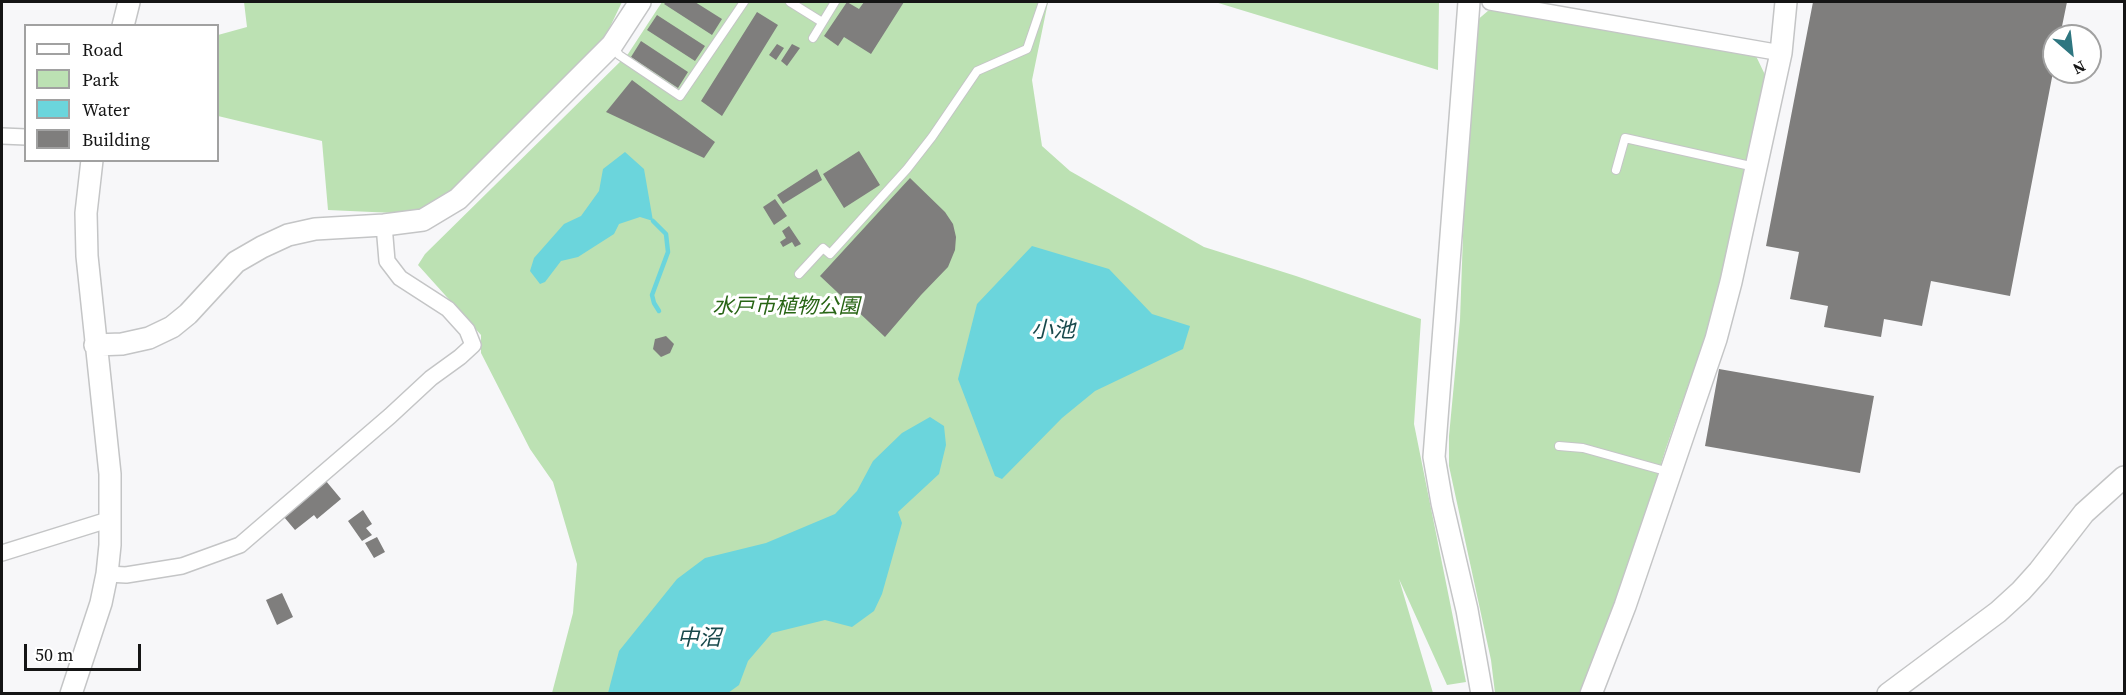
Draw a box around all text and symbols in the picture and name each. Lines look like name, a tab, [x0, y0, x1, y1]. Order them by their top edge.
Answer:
legend	[24, 24, 219, 162]
north arrow	[2042, 24, 2102, 84]
text: Road	[82, 37, 123, 62]
text: N	[2069, 56, 2090, 81]
text: Park	[82, 67, 119, 92]
text: Water	[82, 97, 130, 122]
text: Building	[82, 127, 150, 152]
park label: 水戸市植物公園	[713, 295, 859, 321]
water label: 小池	[1031, 318, 1075, 344]
water label: 中沼	[677, 626, 721, 652]
scale bar	[27, 632, 144, 670]
text: 50 m	[35, 642, 73, 667]

